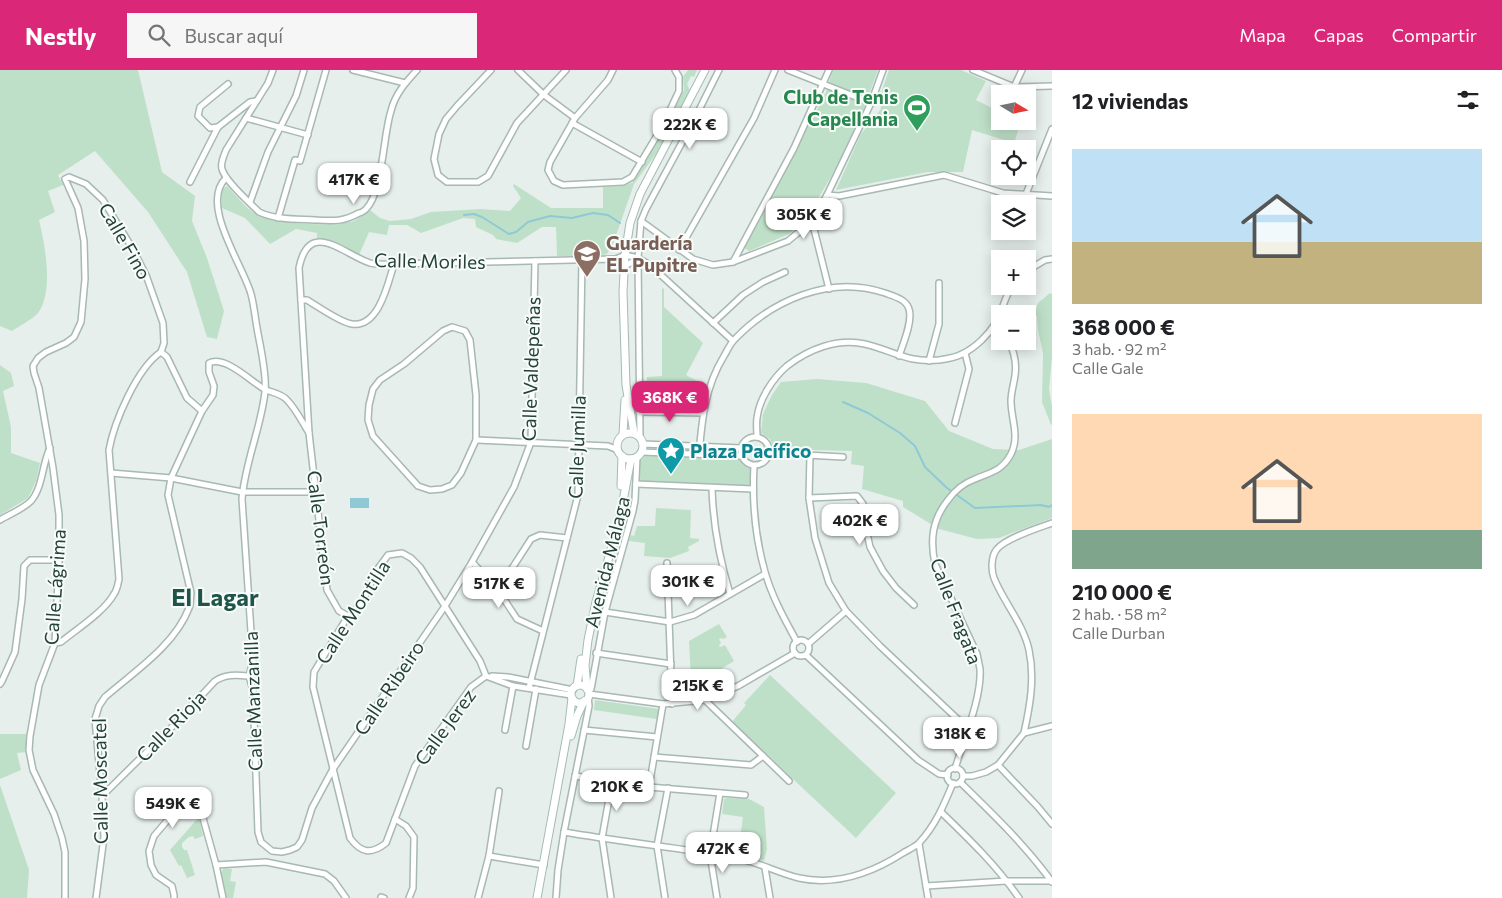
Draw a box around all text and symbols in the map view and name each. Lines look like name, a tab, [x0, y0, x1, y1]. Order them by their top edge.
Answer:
search box	[127, 13, 477, 58]
text: Nestly	[25, 21, 97, 50]
icon: search	[145, 21, 173, 49]
text: Buscar aquí	[185, 24, 283, 47]
text: Mapa	[1239, 24, 1286, 46]
text: Capas	[1314, 24, 1364, 46]
text: Compartir	[1392, 24, 1477, 46]
place label: Club de Tenis Capellania	[783, 85, 898, 130]
north arrow	[991, 85, 1036, 130]
map controls	[991, 85, 1036, 350]
icon: filters	[1454, 86, 1482, 114]
text: 12 viviendas	[1072, 88, 1188, 113]
sports icon: Club de Tenis Capellania	[902, 93, 932, 132]
pin: 222K €	[649, 108, 731, 150]
text: 222K €	[664, 114, 716, 133]
button: locate	[991, 140, 1036, 185]
pin: 417K €	[313, 162, 395, 205]
text: 417K €	[329, 169, 379, 188]
icon: home	[1232, 181, 1322, 271]
button: layers	[991, 195, 1036, 240]
street label: Calle Fino	[94, 198, 156, 283]
pin: 305K €	[763, 198, 845, 240]
text: 305K €	[777, 204, 831, 223]
place label: Guardería EL Pupitre	[606, 231, 697, 276]
school or university icon: Guardería EL Pupitre	[572, 239, 602, 278]
street label: Calle Moriles	[374, 248, 486, 273]
button: +	[991, 250, 1036, 295]
street label: Calle Valdepeñas	[516, 296, 545, 442]
button: −	[991, 305, 1036, 350]
text: 368 000 €	[1072, 314, 1175, 339]
text: 3 hab. · 92 m²	[1072, 339, 1166, 358]
text: Calle Gale	[1072, 358, 1144, 377]
pin: 368K €	[629, 380, 711, 423]
text: 368K €	[643, 387, 697, 406]
street label: Calle Jumilla	[563, 395, 590, 499]
place icon: Plaza Pacífico	[656, 436, 686, 475]
place label: Plaza Pacífico	[690, 439, 811, 462]
icon: home	[1232, 446, 1322, 536]
street label: Calle Torreón	[303, 469, 340, 587]
street label: Avenida Málaga	[579, 494, 634, 630]
pin: 402K €	[819, 504, 901, 546]
text: 402K €	[833, 510, 887, 529]
street label: Calle Lágrima	[39, 528, 70, 646]
street label: Calle Fragata	[926, 554, 987, 667]
street label: Calle Montilla	[311, 556, 395, 668]
pin: 301K €	[647, 564, 729, 607]
pin: 517K €	[458, 566, 540, 609]
text: 301K €	[662, 571, 714, 590]
text: 517K €	[474, 573, 524, 592]
text: 210 000 €	[1072, 579, 1172, 604]
district label: El Lagar	[171, 582, 259, 611]
text: 2 hab. · 58 m²	[1072, 604, 1167, 623]
text: Calle Durban	[1072, 623, 1165, 642]
street label: Calle Manzanilla	[239, 631, 266, 771]
street label: Calle Ribeiro	[349, 636, 428, 739]
pin: 215K €	[657, 668, 739, 711]
text: 215K €	[672, 675, 724, 694]
street label: Calle Jerez	[409, 684, 480, 769]
street label: Calle Rioja	[131, 685, 210, 766]
pin: 318K €	[919, 716, 1001, 759]
street label: Calle Moscatel	[87, 718, 112, 844]
text: 318K €	[934, 723, 986, 742]
pin: 210K €	[576, 770, 658, 812]
text: 210K €	[591, 776, 643, 795]
pin: 549K €	[132, 786, 214, 829]
text: 549K €	[146, 793, 200, 812]
pin: 472K €	[682, 832, 764, 874]
text: 472K €	[697, 838, 749, 857]

